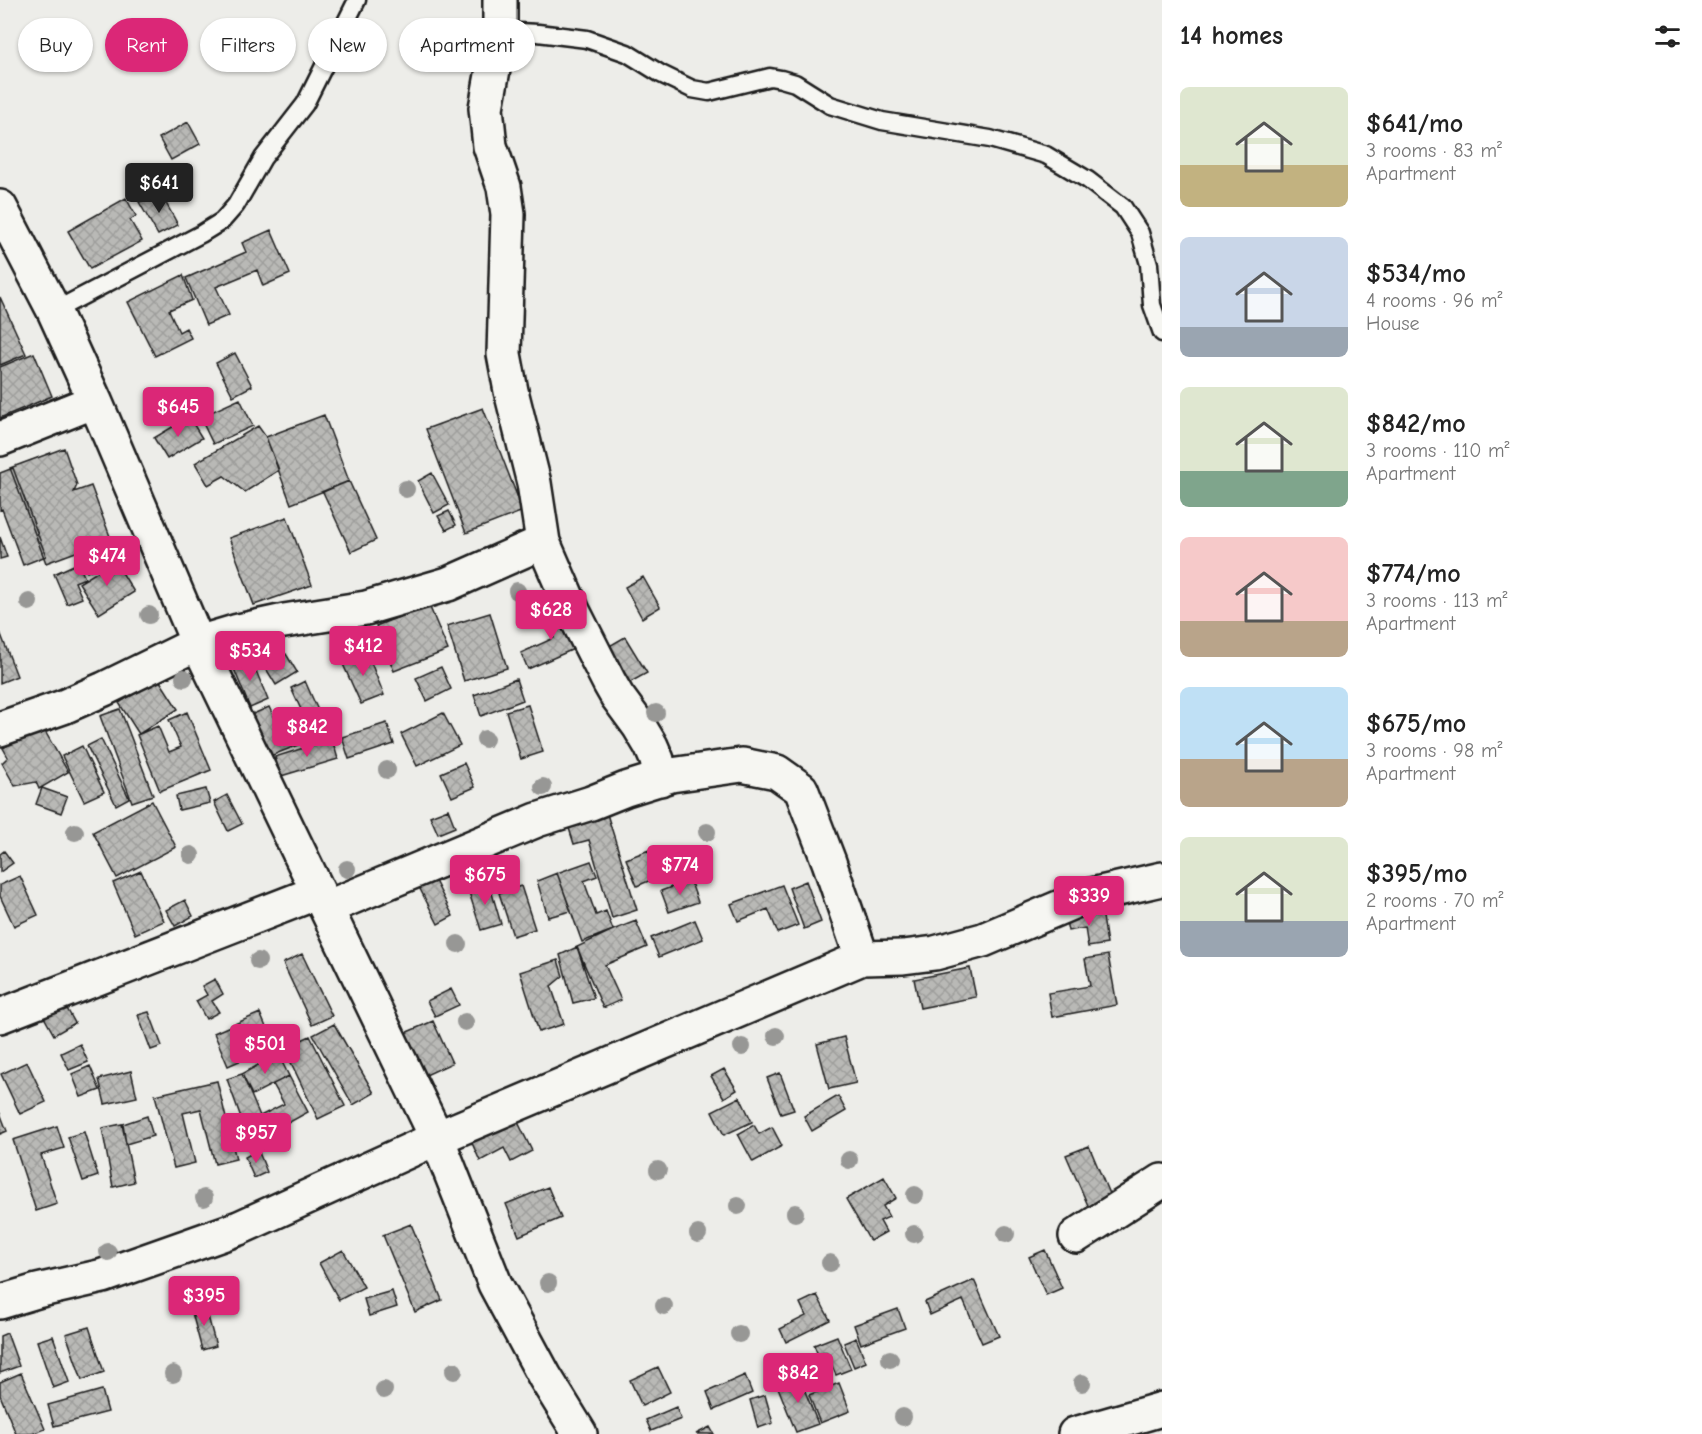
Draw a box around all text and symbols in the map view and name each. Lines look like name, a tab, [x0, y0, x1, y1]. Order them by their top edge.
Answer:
chip: Buy	[18, 18, 93, 72]
chip: Rent	[105, 18, 188, 72]
chip: Filters	[200, 18, 296, 72]
chip: New	[308, 18, 387, 72]
chip: Apartment	[399, 18, 535, 72]
icon: filters	[1651, 20, 1684, 53]
text: 14 homes	[1180, 21, 1283, 51]
text: $641/mo	[1366, 109, 1463, 139]
icon: home	[1228, 111, 1300, 183]
text: 3 rooms · 83 m²	[1366, 139, 1502, 162]
text: Apartment	[1366, 162, 1456, 185]
pin: $641	[123, 163, 195, 214]
text: $641	[139, 171, 179, 194]
text: $534/mo	[1366, 259, 1466, 289]
icon: home	[1228, 261, 1300, 333]
text: 4 rooms · 96 m²	[1366, 289, 1503, 312]
text: House	[1366, 312, 1420, 335]
pin: $645	[142, 387, 214, 438]
text: $645	[157, 395, 199, 418]
text: $842/mo	[1366, 409, 1466, 439]
icon: home	[1228, 411, 1300, 483]
text: 3 rooms · 110 m²	[1366, 439, 1510, 462]
text: Apartment	[1366, 462, 1456, 485]
pin: $474	[71, 536, 143, 587]
text: $474	[88, 544, 126, 567]
text: $774/mo	[1366, 559, 1461, 589]
icon: home	[1228, 561, 1300, 633]
text: 3 rooms · 113 m²	[1366, 589, 1507, 612]
pin: $628	[515, 590, 587, 641]
text: $628	[530, 598, 572, 621]
text: Apartment	[1366, 612, 1456, 635]
pin: $412	[327, 626, 399, 677]
pin: $534	[214, 631, 286, 682]
text: $412	[343, 634, 383, 657]
text: $534	[229, 639, 271, 662]
pin: $842	[271, 707, 343, 758]
text: $675/mo	[1366, 709, 1466, 739]
icon: home	[1228, 711, 1300, 783]
text: $842	[286, 715, 328, 738]
text: 3 rooms · 98 m²	[1366, 739, 1502, 762]
text: Apartment	[1366, 762, 1456, 785]
pin: $774	[644, 845, 716, 896]
text: $774	[661, 853, 699, 876]
pin: $675	[449, 855, 521, 906]
text: $395/mo	[1366, 859, 1467, 889]
icon: home	[1228, 861, 1300, 933]
text: $675	[464, 863, 506, 886]
pin: $339	[1053, 876, 1125, 927]
text: $339	[1068, 884, 1110, 907]
text: 2 rooms · 70 m²	[1366, 889, 1503, 912]
text: Apartment	[1366, 912, 1456, 935]
pin: $501	[229, 1024, 301, 1075]
text: $501	[244, 1032, 286, 1055]
pin: $957	[220, 1113, 292, 1164]
text: $957	[235, 1121, 277, 1144]
pin: $395	[168, 1276, 240, 1327]
text: $395	[183, 1284, 225, 1307]
pin: $842	[762, 1353, 834, 1404]
text: $842	[777, 1361, 819, 1384]

